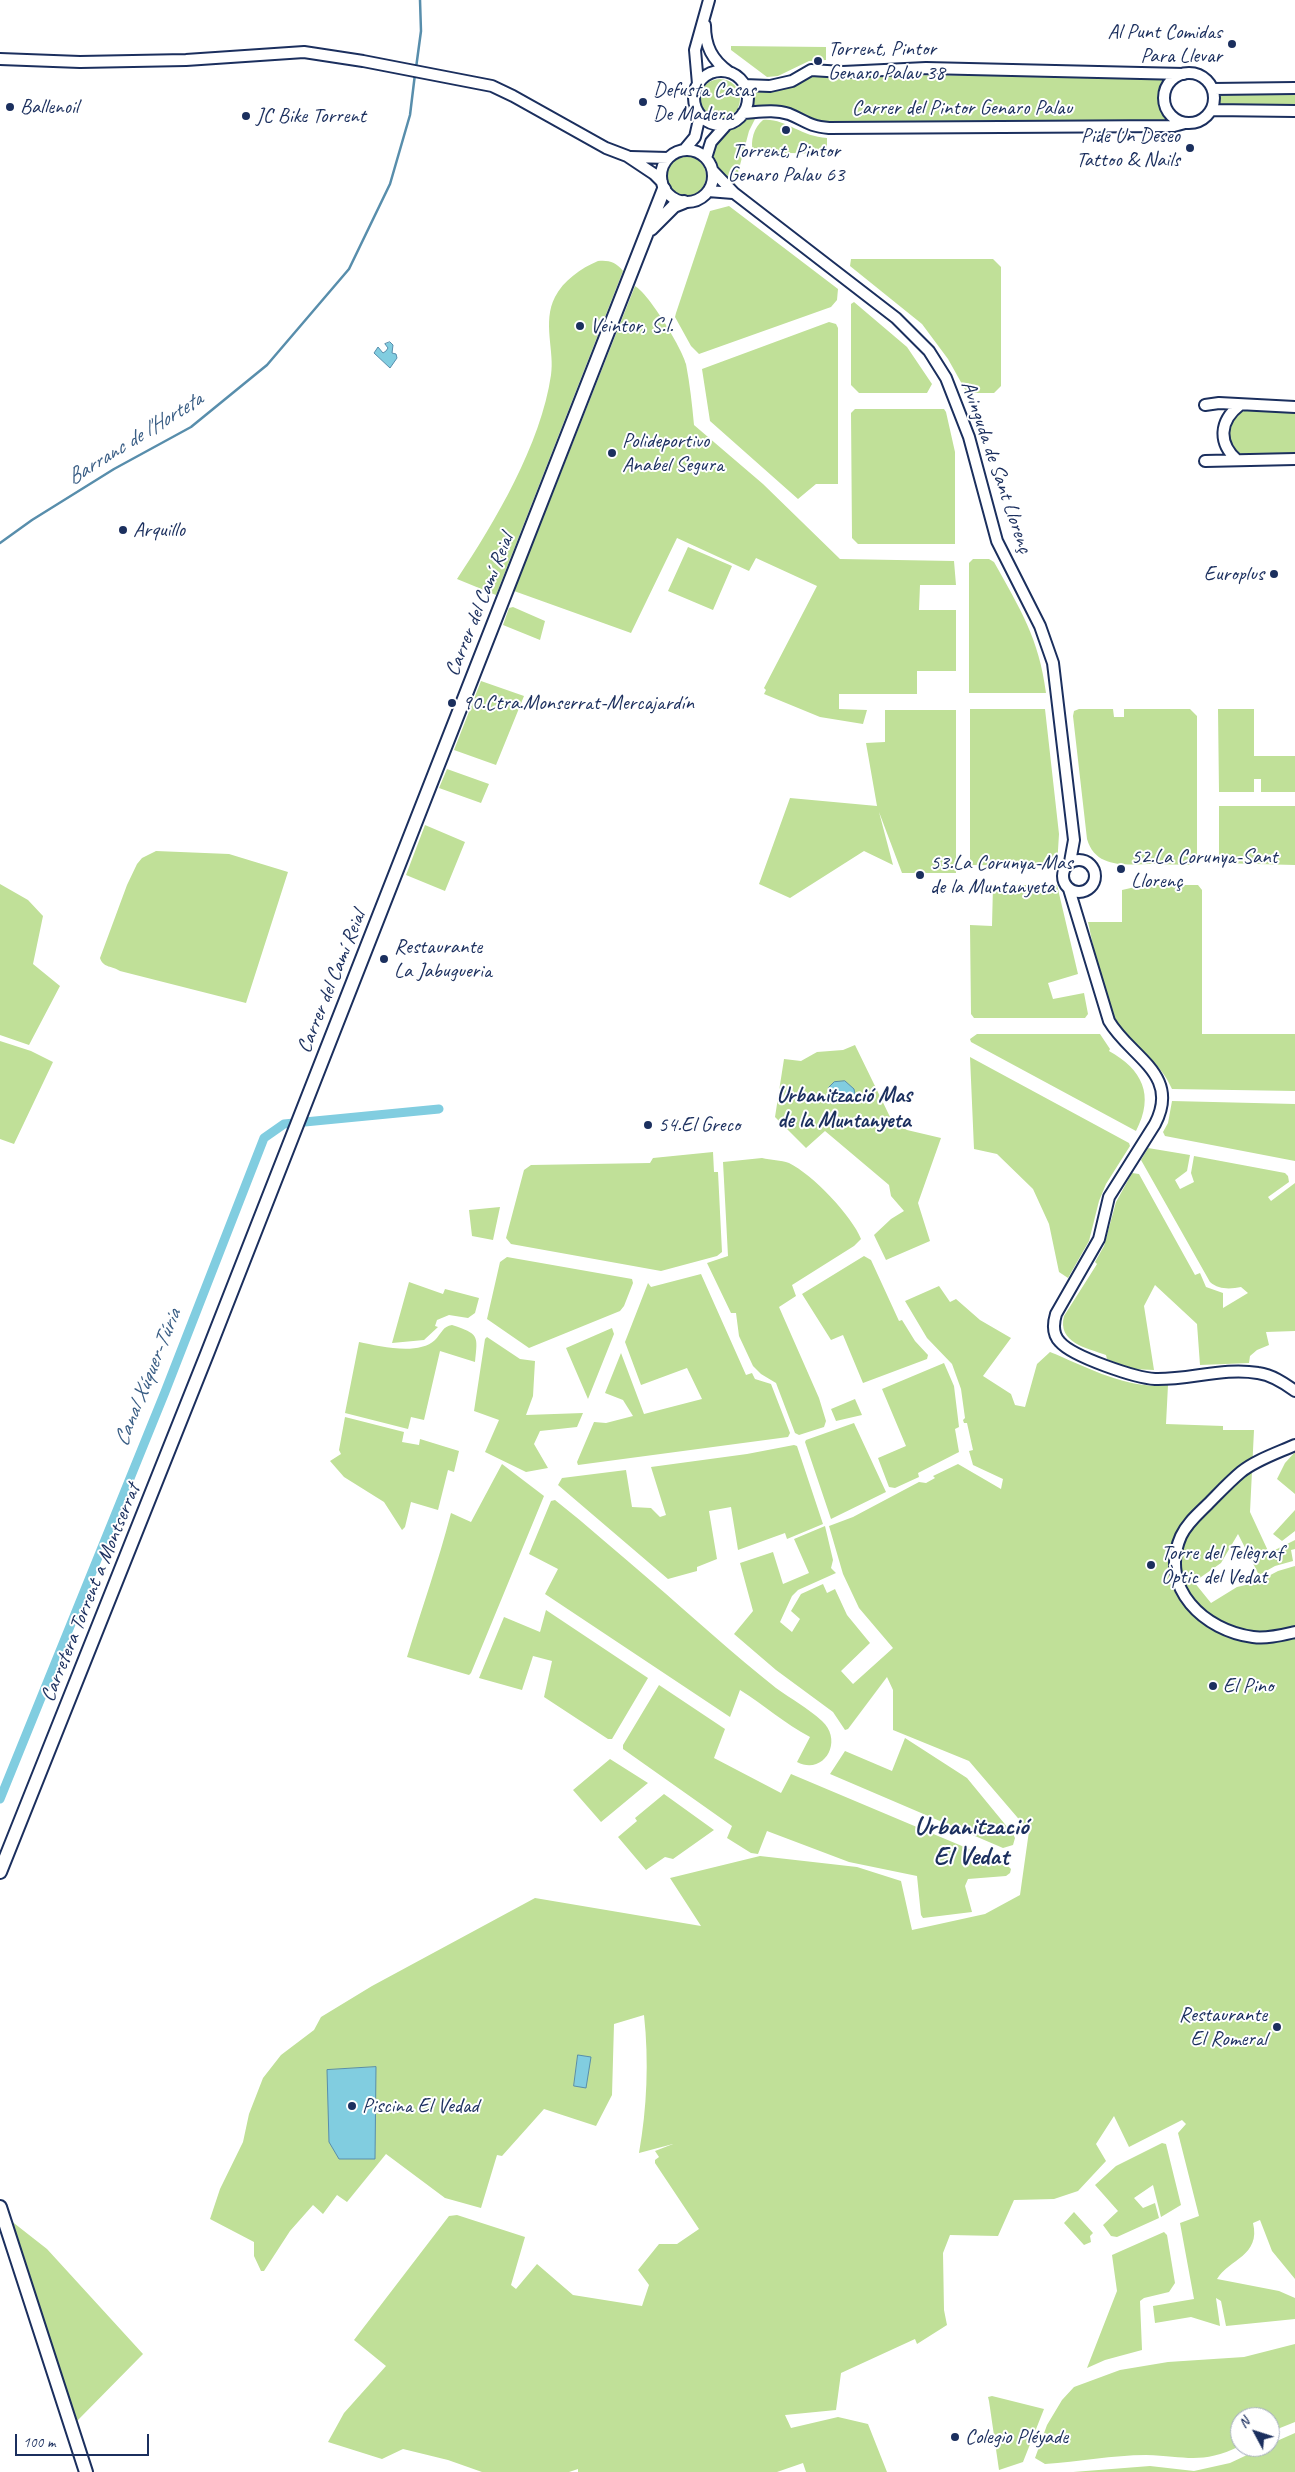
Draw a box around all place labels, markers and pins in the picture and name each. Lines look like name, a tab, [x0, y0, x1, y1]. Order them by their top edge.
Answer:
place label: Al Punt Comidas Para Llevar	[1107, 19, 1222, 69]
place label: Torrent, Pintor Genaro Palau 38	[828, 36, 945, 86]
marker: Al Punt Comidas Para Llevar	[1226, 38, 1238, 50]
marker: Torrent, Pintor Genaro Palau 38	[812, 55, 824, 67]
place label: Defusta Casas De Madera	[653, 77, 756, 127]
place label: Ballenoil	[20, 94, 78, 120]
marker: Defusta Casas De Madera	[637, 96, 649, 108]
marker: Ballenoil	[4, 101, 16, 113]
place label: JC Bike Torrent	[256, 103, 366, 129]
marker: JC Bike Torrent	[240, 110, 252, 122]
place label: Pide Un Deseo Tattoo & Nails	[1076, 123, 1180, 173]
marker: Torrent, Pintor Genaro Palau 63	[780, 124, 792, 136]
place label: Torrent, Pintor Genaro Palau 63	[728, 138, 844, 188]
marker: Pide Un Deseo Tattoo & Nails	[1184, 142, 1196, 154]
place label: Veintor, S.l.	[590, 313, 673, 339]
marker: Veintor, S.l.	[574, 320, 586, 332]
place label: Polideportivo Anabel Segura	[622, 428, 724, 478]
marker: Polideportivo Anabel Segura	[606, 447, 618, 459]
place label: Arquillo	[133, 517, 185, 543]
marker: Arquillo	[117, 524, 129, 536]
place label: Europlus	[1204, 561, 1264, 587]
marker: Europlus	[1268, 568, 1280, 580]
place label: 90.Ctra.Monserrat-Mercajardín	[462, 690, 694, 716]
marker: 90.Ctra.Monserrat-Mercajardín	[446, 697, 458, 709]
place label: 52.La Corunya-Sant Llorenç	[1131, 844, 1278, 894]
place label: 53.La Corunya-Mas de la Muntanyeta	[930, 850, 1072, 900]
marker: 52.La Corunya-Sant Llorenç	[1115, 863, 1127, 875]
marker: 53.La Corunya-Mas de la Muntanyeta	[914, 869, 926, 881]
place label: Restaurante La Jabugueria	[394, 934, 492, 984]
marker: Restaurante La Jabugueria	[378, 953, 390, 965]
place label: 54.El Greco	[658, 1112, 740, 1138]
marker: 54.El Greco	[642, 1119, 654, 1131]
place label: Torre del Telègraf Òptic del Vedat	[1161, 1540, 1282, 1590]
marker: Torre del Telègraf Òptic del Vedat	[1145, 1559, 1157, 1571]
place label: El Pino	[1223, 1673, 1273, 1699]
marker: El Pino	[1207, 1680, 1219, 1692]
place label: Restaurante El Romeral	[1179, 2002, 1267, 2052]
marker: Restaurante El Romeral	[1271, 2021, 1283, 2033]
place label: Piscina El Vedad	[362, 2093, 479, 2119]
marker: Piscina El Vedad	[346, 2100, 358, 2112]
place label: Colegio Pléyade	[965, 2424, 1068, 2450]
marker: Colegio Pléyade	[949, 2431, 961, 2443]

